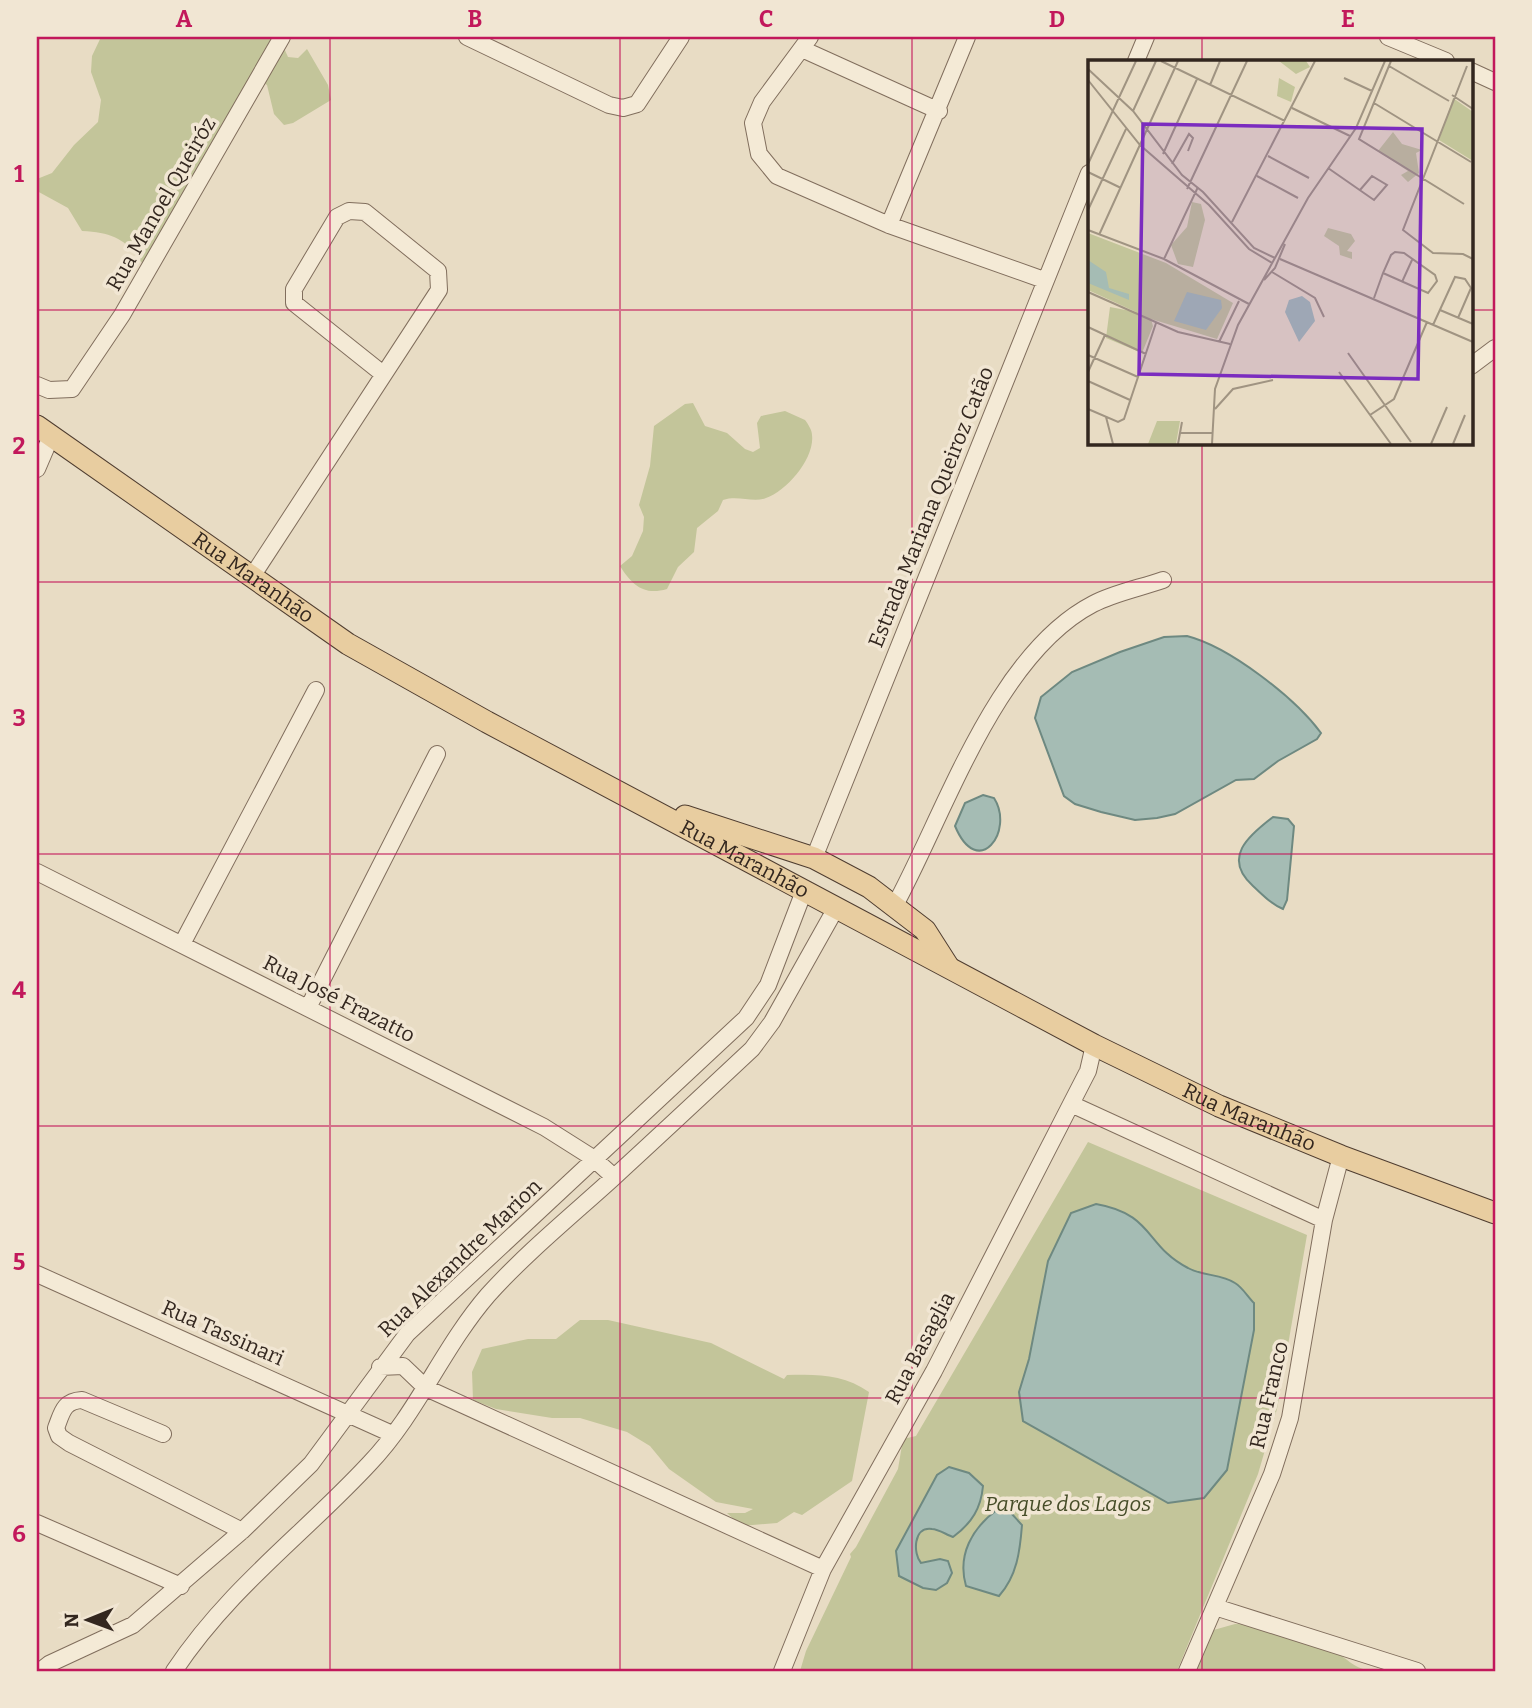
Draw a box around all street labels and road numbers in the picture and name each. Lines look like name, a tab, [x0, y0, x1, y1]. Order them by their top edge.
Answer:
street label: Rua Manoel Queiróz	[101, 112, 221, 296]
street label: Estrada Mariana Queiroz Catão	[863, 363, 999, 651]
street label: Rua Maranhão	[188, 526, 319, 629]
street label: Rua Maranhão	[676, 814, 813, 904]
street label: Rua José Frazatto	[259, 950, 419, 1048]
street label: Rua Maranhão	[1178, 1077, 1319, 1157]
street label: Rua Alexandre Marion	[373, 1173, 547, 1343]
street label: Rua Basaglia	[880, 1287, 961, 1409]
street label: Rua Tassinari	[158, 1294, 288, 1372]
street label: Rua Franco	[1244, 1339, 1294, 1451]

